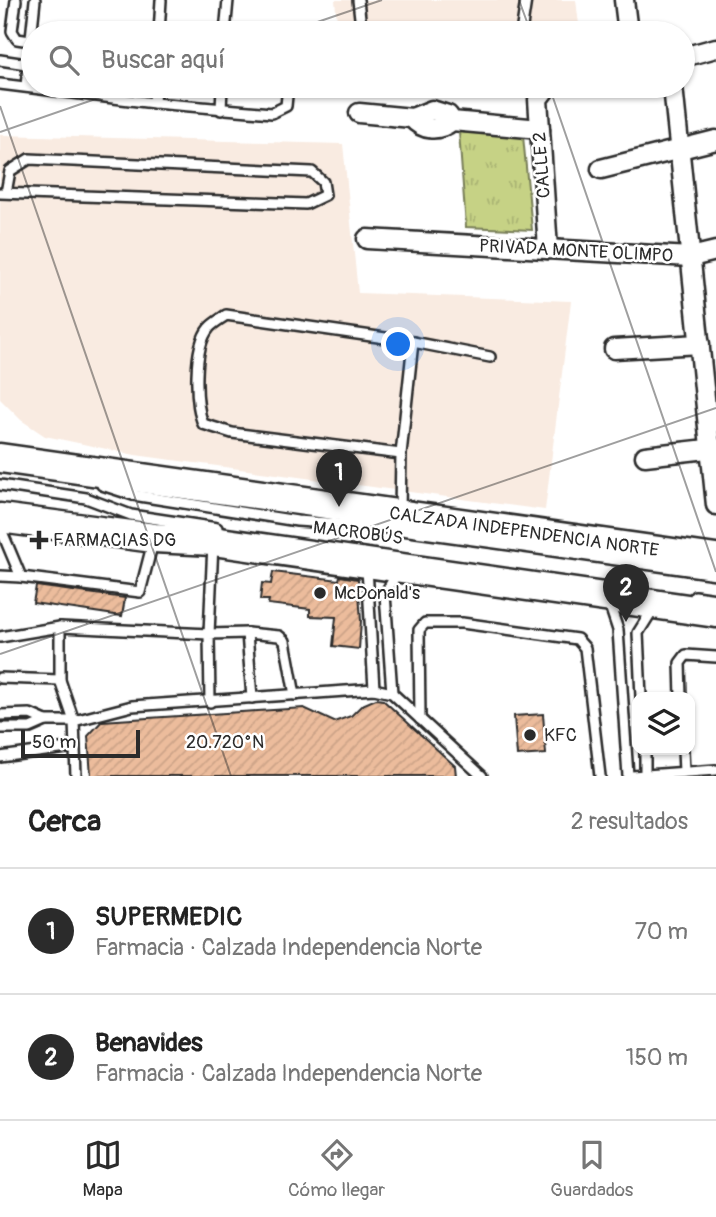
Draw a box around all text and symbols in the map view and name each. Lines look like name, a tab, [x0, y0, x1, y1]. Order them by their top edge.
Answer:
search box	[21, 21, 695, 98]
icon: search	[45, 41, 83, 79]
text: Buscar aquí	[101, 44, 225, 76]
street label: CALLE 2	[528, 131, 556, 199]
street label: PRIVADA MONTE OLIMPO	[478, 234, 674, 268]
your location	[381, 327, 415, 361]
pin: 1	[316, 449, 362, 507]
street label: CALZADA INDEPENDENCIA NORTE	[388, 502, 660, 562]
street label: MACROBÚS	[312, 516, 404, 550]
place label: FARMACIAS DG	[53, 529, 176, 552]
marker: FARMACIAS DG	[31, 532, 47, 548]
pin: 2	[603, 564, 649, 622]
place label: McDonald's	[334, 582, 420, 605]
marker: McDonald's	[312, 585, 328, 601]
map controls	[632, 692, 695, 755]
button: layers	[632, 692, 695, 755]
place label: KFC	[544, 724, 577, 747]
scale bar	[21, 727, 140, 759]
marker: KFC	[522, 727, 538, 743]
text: 50 m	[32, 730, 76, 754]
text: 20.720°N	[186, 731, 264, 754]
text: Cerca	[28, 803, 101, 840]
text: 2 resultados	[571, 807, 688, 836]
text: SUPERMEDIC	[95, 901, 242, 933]
text: 1	[47, 917, 56, 946]
text: 70 m	[635, 917, 688, 946]
text: Farmacia · Calzada Independencia Norte	[95, 933, 482, 962]
text: Benavides	[95, 1027, 203, 1059]
text: 2	[45, 1043, 57, 1072]
text: 150 m	[625, 1043, 688, 1072]
text: Farmacia · Calzada Independencia Norte	[95, 1059, 482, 1088]
tab: Mapa	[83, 1136, 123, 1202]
tab: Cómo llegar	[288, 1136, 385, 1202]
tab: Guardados	[550, 1136, 633, 1202]

